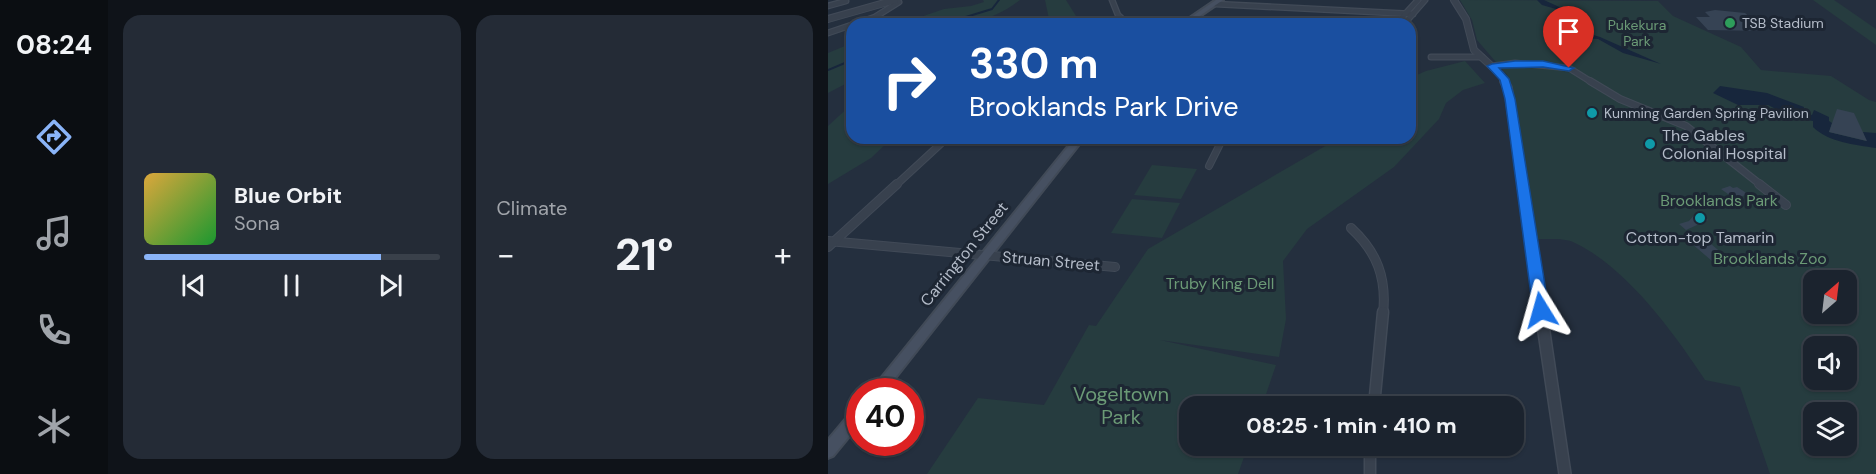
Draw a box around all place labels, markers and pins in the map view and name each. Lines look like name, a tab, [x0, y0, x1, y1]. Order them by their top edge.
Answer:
pin	[1543, 6, 1594, 68]
place label: TSB Stadium	[1742, 14, 1824, 32]
marker: TSB Stadium	[1723, 16, 1737, 30]
place label: Kunming Garden Spring Pavilion	[1604, 104, 1809, 122]
marker: Kunming Garden Spring Pavilion	[1585, 106, 1599, 120]
place label: The Gables Colonial Hospital	[1662, 125, 1786, 164]
marker: The Gables Colonial Hospital	[1643, 137, 1657, 151]
marker: Cotton-top Tamarin	[1693, 211, 1707, 225]
place label: Cotton-top Tamarin	[1626, 227, 1774, 248]

